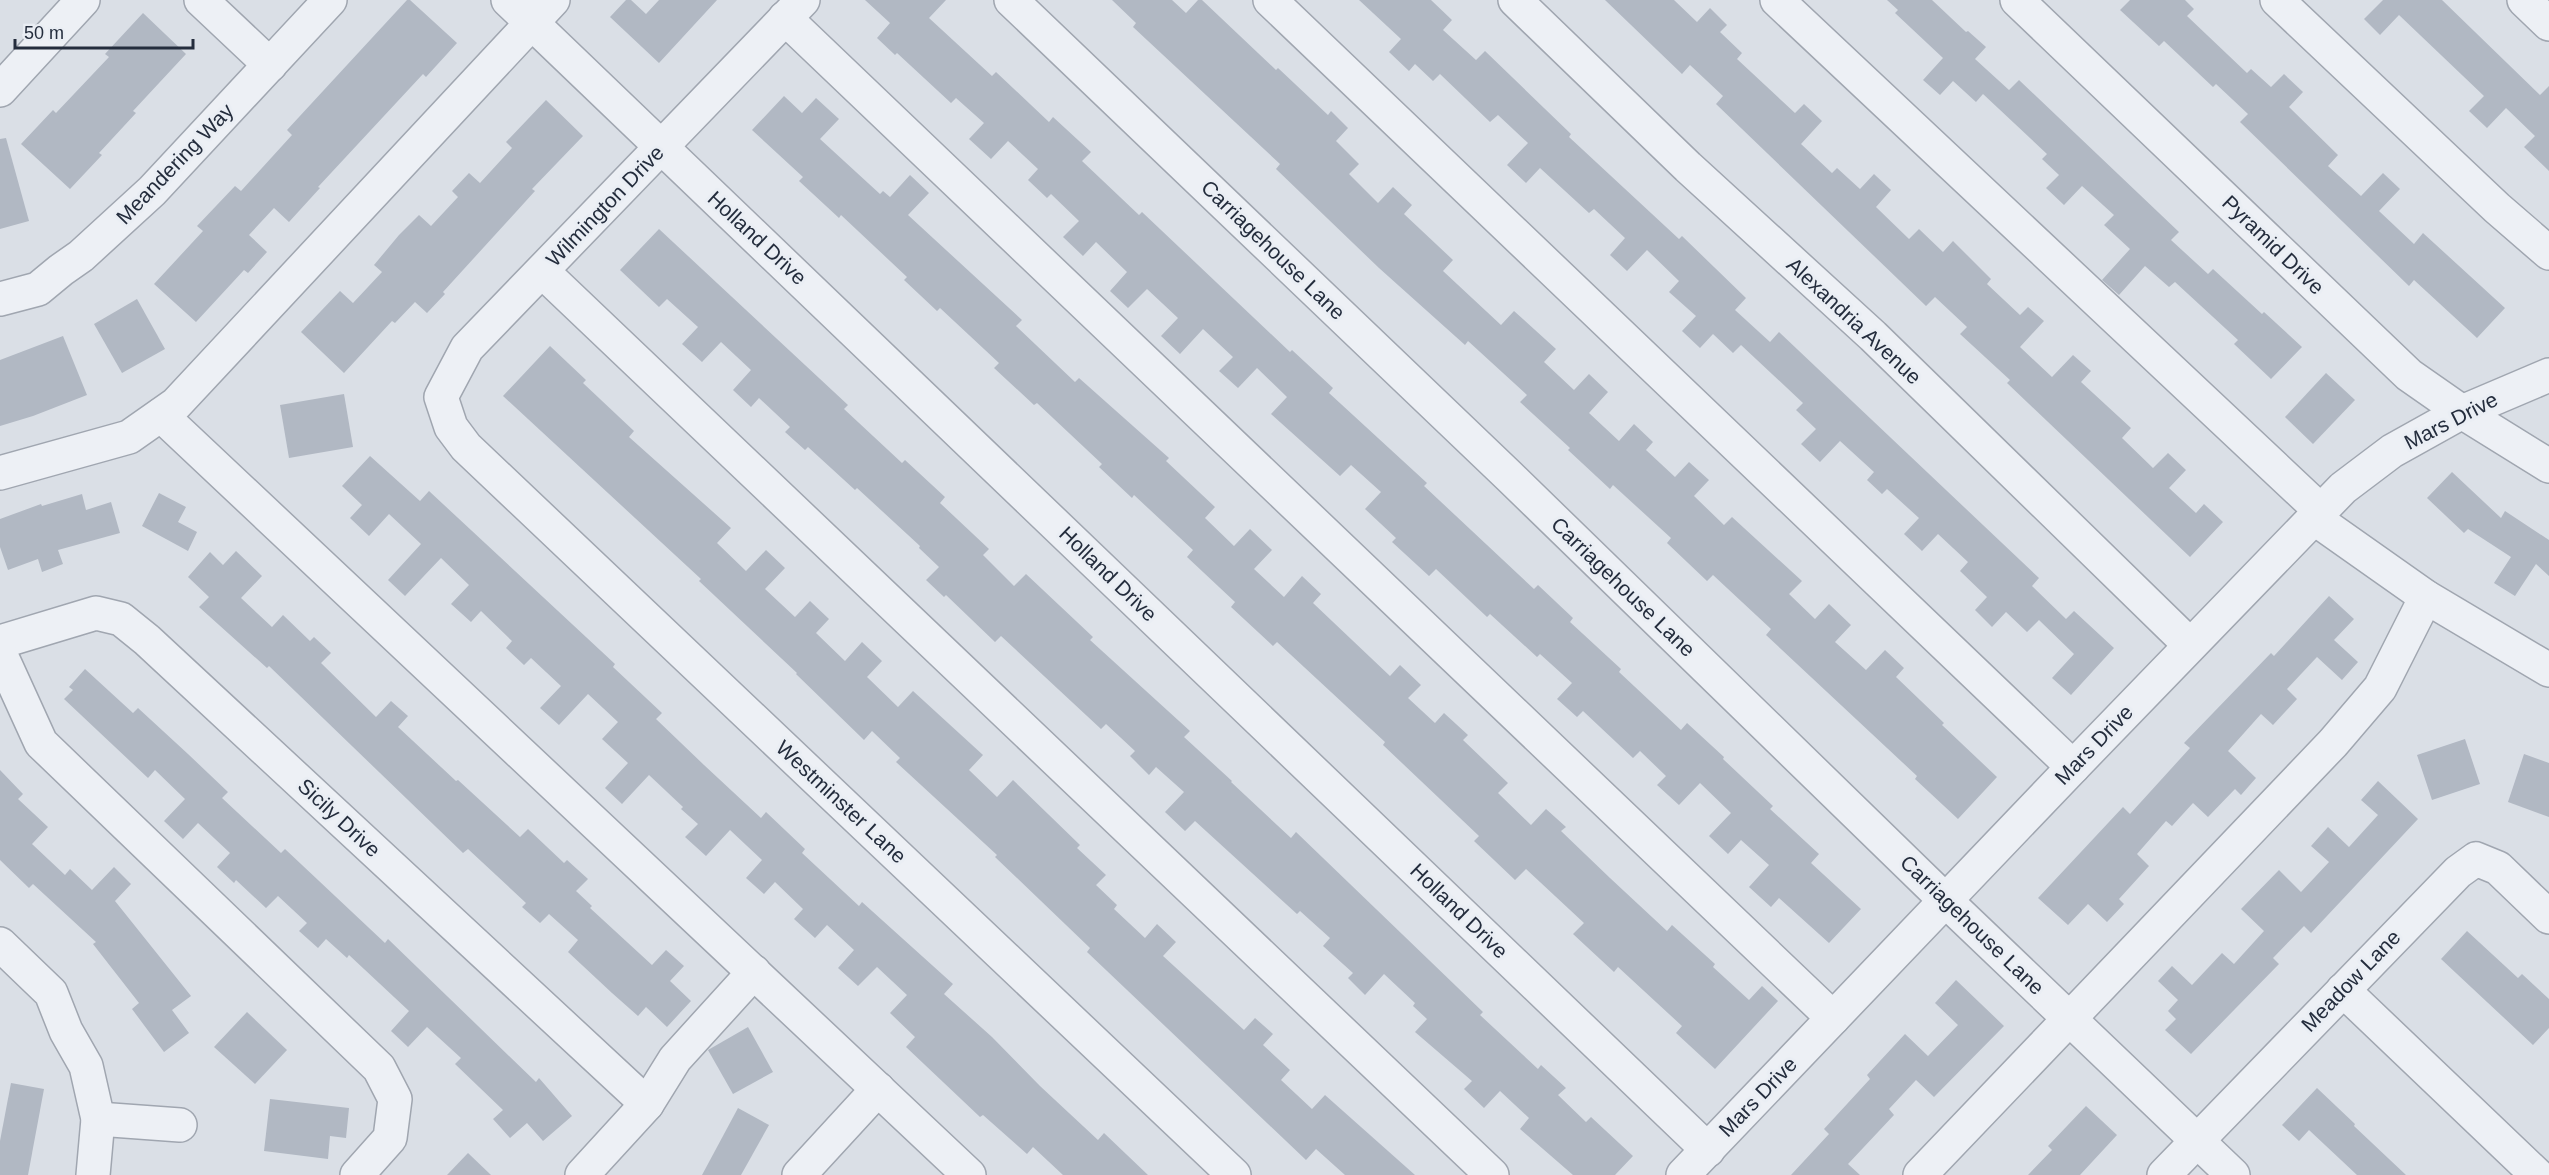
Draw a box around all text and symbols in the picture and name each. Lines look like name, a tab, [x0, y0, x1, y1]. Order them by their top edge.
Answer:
scale bar	[15, 12, 194, 50]
text: 50 m	[24, 23, 64, 43]
street label: Meandering Way	[112, 98, 238, 228]
street label: Wilmington Drive	[541, 141, 668, 271]
street label: Carriagehouse Lane	[1197, 175, 1350, 324]
street label: Holland Drive	[703, 186, 811, 289]
street label: Pyramid Drive	[2218, 191, 2329, 299]
street label: Alexandria Avenue	[1783, 253, 1926, 389]
street label: Mars Drive	[2400, 387, 2501, 454]
street label: Carriagehouse Lane	[1547, 512, 1700, 661]
street label: Holland Drive	[1055, 522, 1162, 626]
street label: Mars Drive	[2050, 700, 2137, 789]
street label: Westminster Lane	[772, 736, 911, 868]
street label: Sicily Drive	[294, 774, 385, 861]
street label: Carriagehouse Lane	[1896, 850, 2049, 999]
street label: Holland Drive	[1406, 859, 1513, 963]
street label: Meadow Lane	[2297, 925, 2405, 1036]
street label: Mars Drive	[1714, 1052, 1801, 1141]

